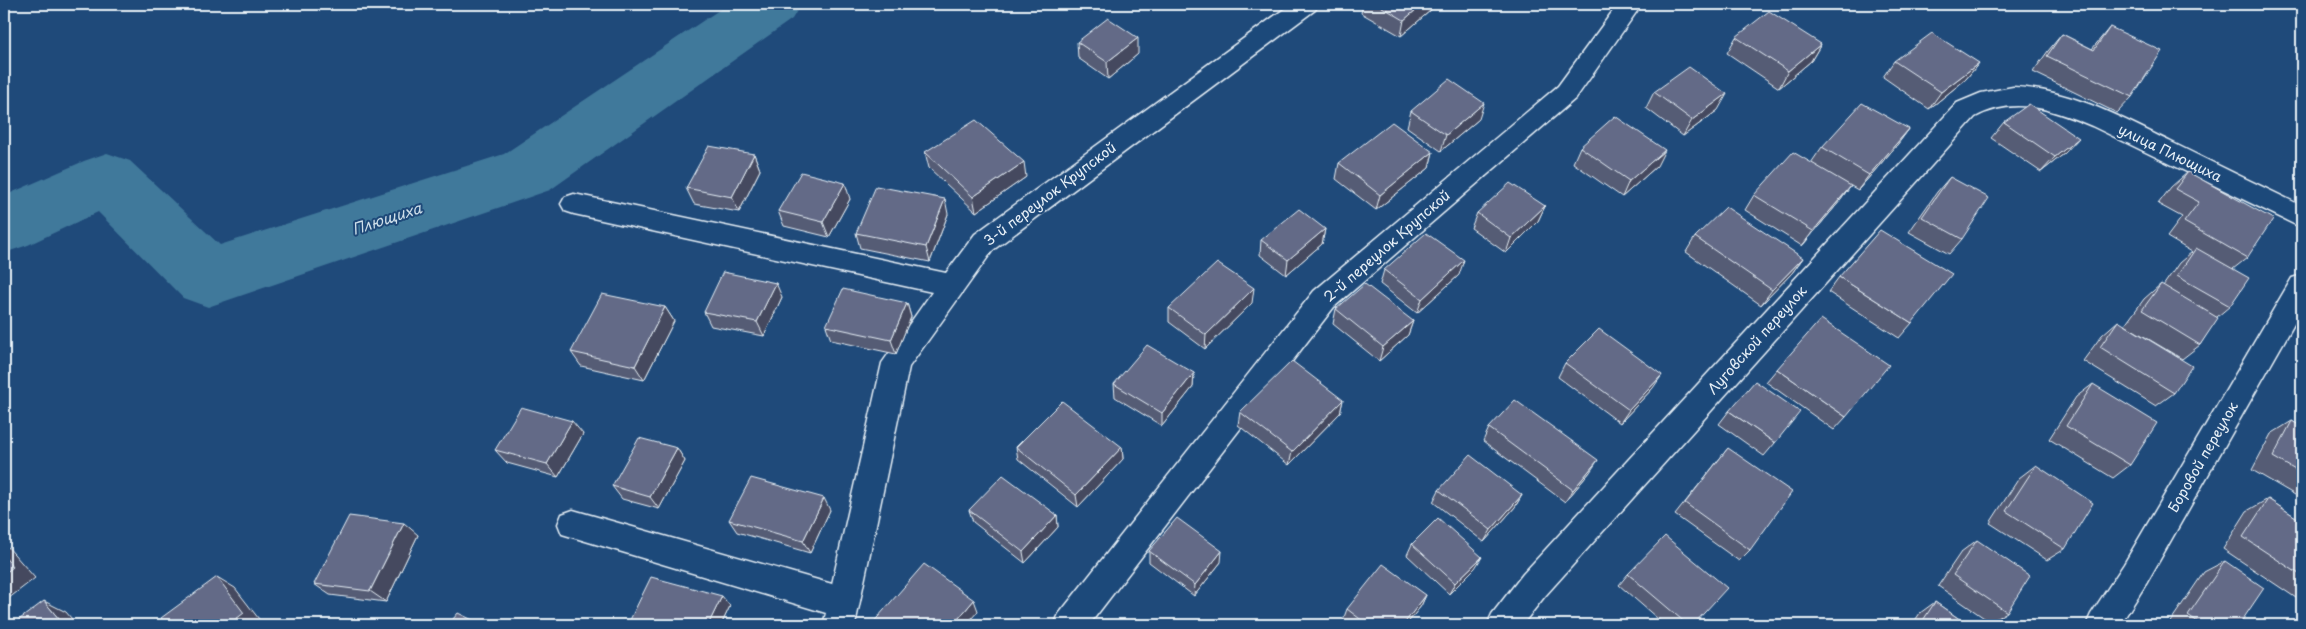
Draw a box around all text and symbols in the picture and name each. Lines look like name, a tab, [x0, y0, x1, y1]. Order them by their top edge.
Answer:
street label: улица Плющиха	[2115, 118, 2226, 187]
street label: 3-й переулок Крупской	[979, 137, 1120, 250]
street label: 2-й переулок Крупской	[1319, 185, 1455, 307]
water label: Плющиха	[349, 195, 425, 240]
street label: Луговской переулок	[1702, 280, 1812, 399]
street label: Боровой переулок	[2162, 397, 2243, 516]

